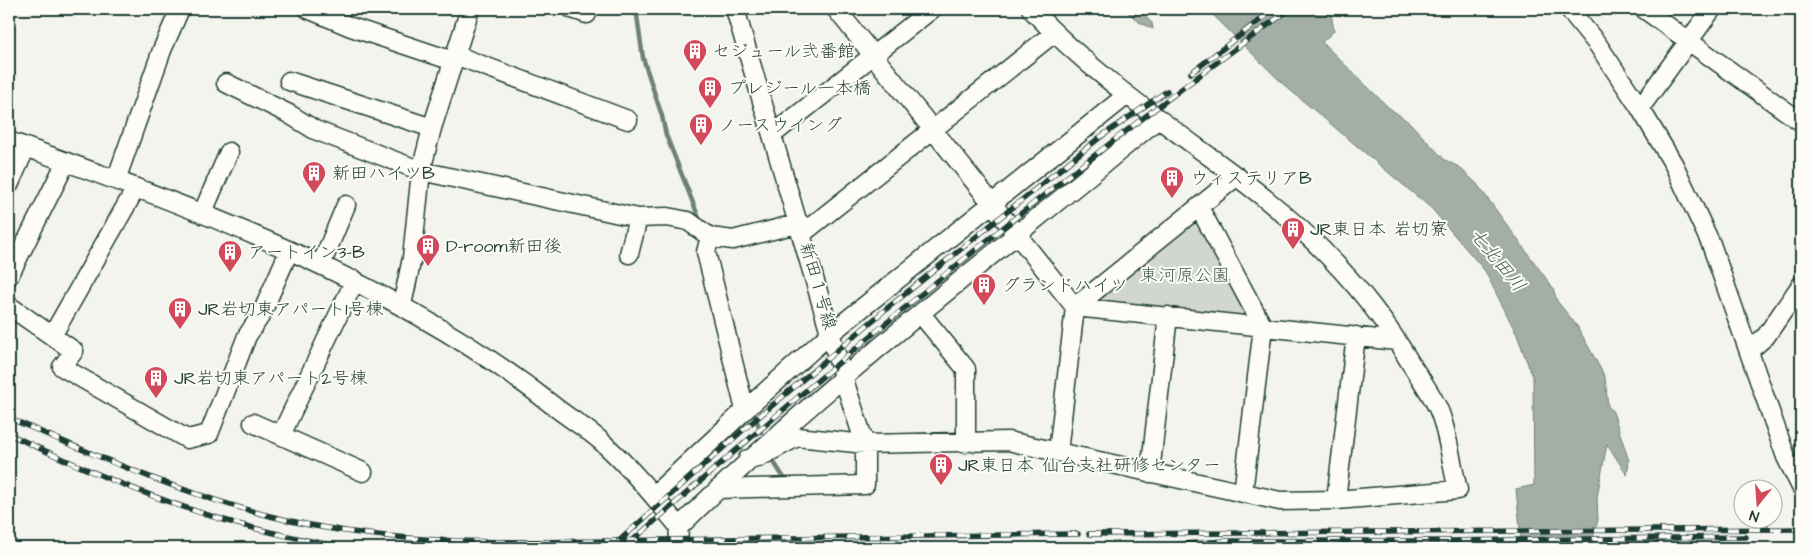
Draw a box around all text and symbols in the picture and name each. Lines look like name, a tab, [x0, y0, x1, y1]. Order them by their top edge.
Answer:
building icon: セジュール弐番館	[682, 38, 708, 72]
place label: セジュール弐番館	[712, 39, 855, 64]
building icon: プレジール一本橋	[697, 75, 723, 109]
place label: プレジール一本橋	[728, 76, 871, 101]
building icon: ノースウイング	[688, 112, 714, 146]
place label: ノースウイング	[718, 113, 842, 138]
building icon: 新田ハイツB	[301, 160, 327, 194]
place label: 新田ハイツB	[332, 161, 435, 186]
building icon: ウィステリアB	[1159, 165, 1185, 199]
place label: ウィステリアB	[1190, 166, 1312, 191]
building icon: JR東日本 岩切寮	[1280, 216, 1306, 250]
place label: JR東日本 岩切寮	[1310, 217, 1448, 242]
water label: 七北田川	[1463, 222, 1531, 298]
building icon: D-room新田後	[415, 233, 441, 267]
place label: D-room新田後	[446, 234, 561, 259]
building icon: アートイン3-B	[217, 239, 243, 273]
street label: 新田１号線	[794, 239, 842, 333]
place label: アートイン3-B	[248, 240, 365, 265]
park label: 東河原公園	[1140, 263, 1230, 288]
building icon: グランドハイツ	[971, 272, 997, 306]
place label: グランドハイツ	[1002, 273, 1128, 298]
building icon: JR岩切東アパート1号棟	[167, 296, 193, 330]
place label: JR岩切東アパート1号棟	[198, 297, 384, 322]
building icon: JR岩切東アパート2号棟	[143, 365, 169, 399]
place label: JR岩切東アパート2号棟	[174, 366, 368, 391]
building icon: JR東日本 仙台支社研修センター	[928, 452, 954, 486]
place label: JR東日本 仙台支社研修センター	[958, 453, 1221, 478]
north arrow	[1732, 480, 1782, 530]
text: N	[1747, 505, 1762, 526]

